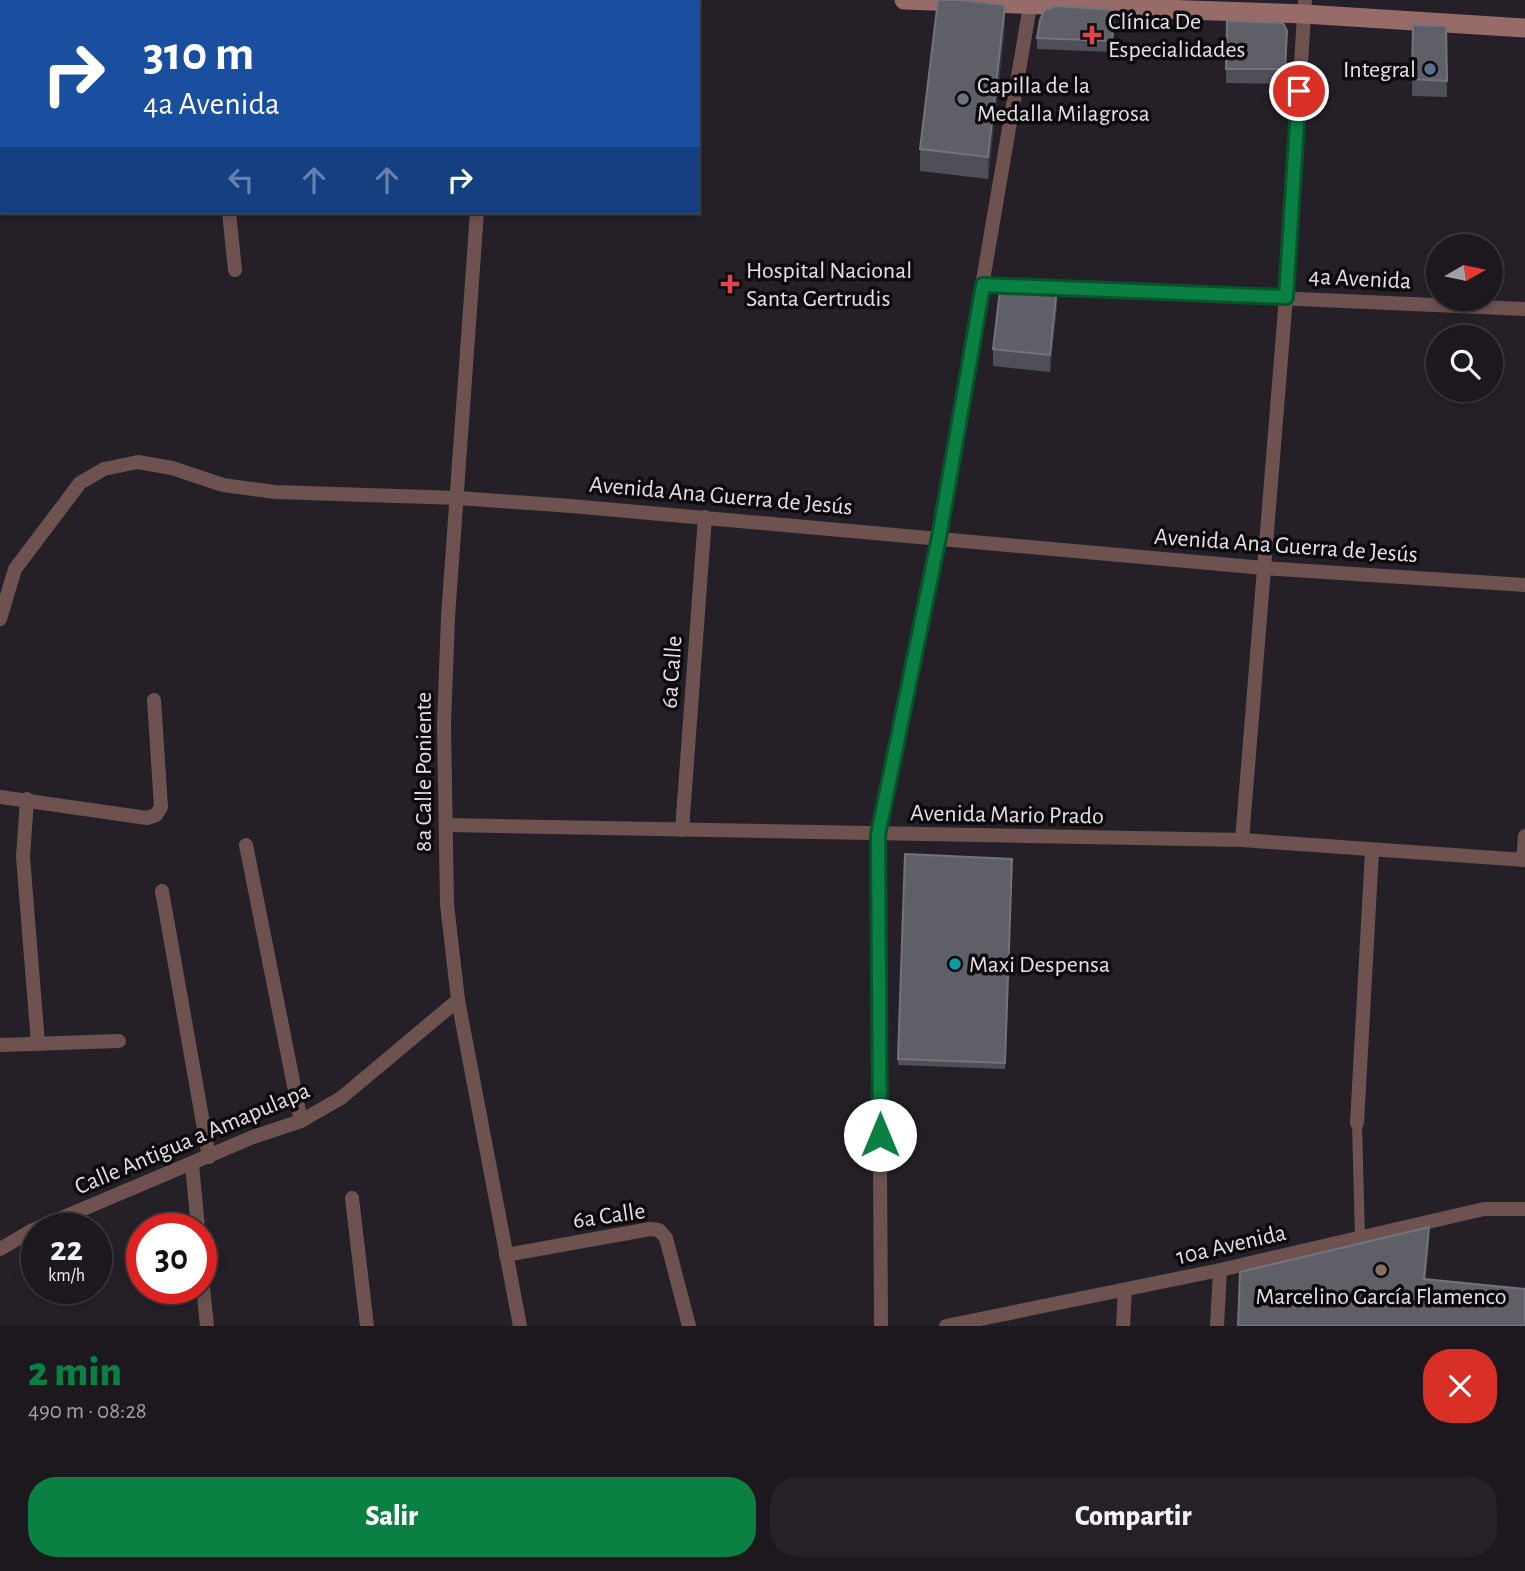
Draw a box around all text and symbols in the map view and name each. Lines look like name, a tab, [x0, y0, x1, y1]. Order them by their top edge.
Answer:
place label: Clínica De Especialidades	[1108, 10, 1245, 62]
marker: Clínica De Especialidades	[1082, 25, 1102, 45]
icon: right	[28, 28, 119, 119]
text: 310 m	[143, 30, 254, 79]
place label: Integral	[1343, 58, 1416, 82]
pin	[1269, 61, 1329, 121]
marker: Integral	[1422, 61, 1438, 77]
icon: arrive	[1280, 72, 1318, 110]
place label: Capilla de la Medalla Milagrosa	[977, 74, 1150, 126]
text: 4a Avenida	[143, 88, 280, 120]
marker: Capilla de la Medalla Milagrosa	[955, 91, 971, 107]
icon: left	[222, 161, 260, 199]
icon: ahead	[295, 161, 333, 199]
icon: ahead	[368, 161, 406, 199]
icon: right	[441, 161, 479, 199]
north arrow	[1426, 234, 1503, 312]
map controls	[1426, 234, 1503, 402]
place label: Hospital Nacional Santa Gertrudis	[746, 259, 912, 311]
street label: 4a Avenida	[1308, 264, 1412, 294]
marker: Hospital Nacional Santa Gertrudis	[720, 274, 740, 294]
button: search	[1426, 325, 1503, 402]
street label: Avenida Ana Guerra de Jesús	[588, 473, 853, 519]
street label: Avenida Ana Guerra de Jesús	[1153, 525, 1418, 567]
street label: 6a Calle	[657, 635, 687, 709]
street label: 8a Calle Poniente	[412, 692, 436, 852]
street label: Avenida Mario Prado	[910, 801, 1104, 829]
place label: Maxi Despensa	[969, 953, 1110, 977]
marker: Maxi Despensa	[947, 956, 963, 972]
street label: Calle Antigua a Amapulapa	[71, 1079, 313, 1199]
position arrow	[843, 1098, 917, 1172]
street label: 6a Calle	[571, 1199, 647, 1233]
speed limit sign: 30	[126, 1213, 217, 1304]
street label: 10a Avenida	[1174, 1221, 1288, 1269]
text: 22	[50, 1232, 83, 1267]
marker: Marcelino García Flamenco	[1373, 1262, 1389, 1278]
text: km/h	[48, 1267, 85, 1285]
place label: Marcelino García Flamenco	[1255, 1285, 1507, 1309]
button: close	[1423, 1349, 1497, 1423]
text: 2 min	[28, 1351, 122, 1393]
text: 490 m · 08:28	[28, 1400, 147, 1423]
button: Salir	[28, 1477, 756, 1557]
button: Compartir	[770, 1477, 1497, 1557]

